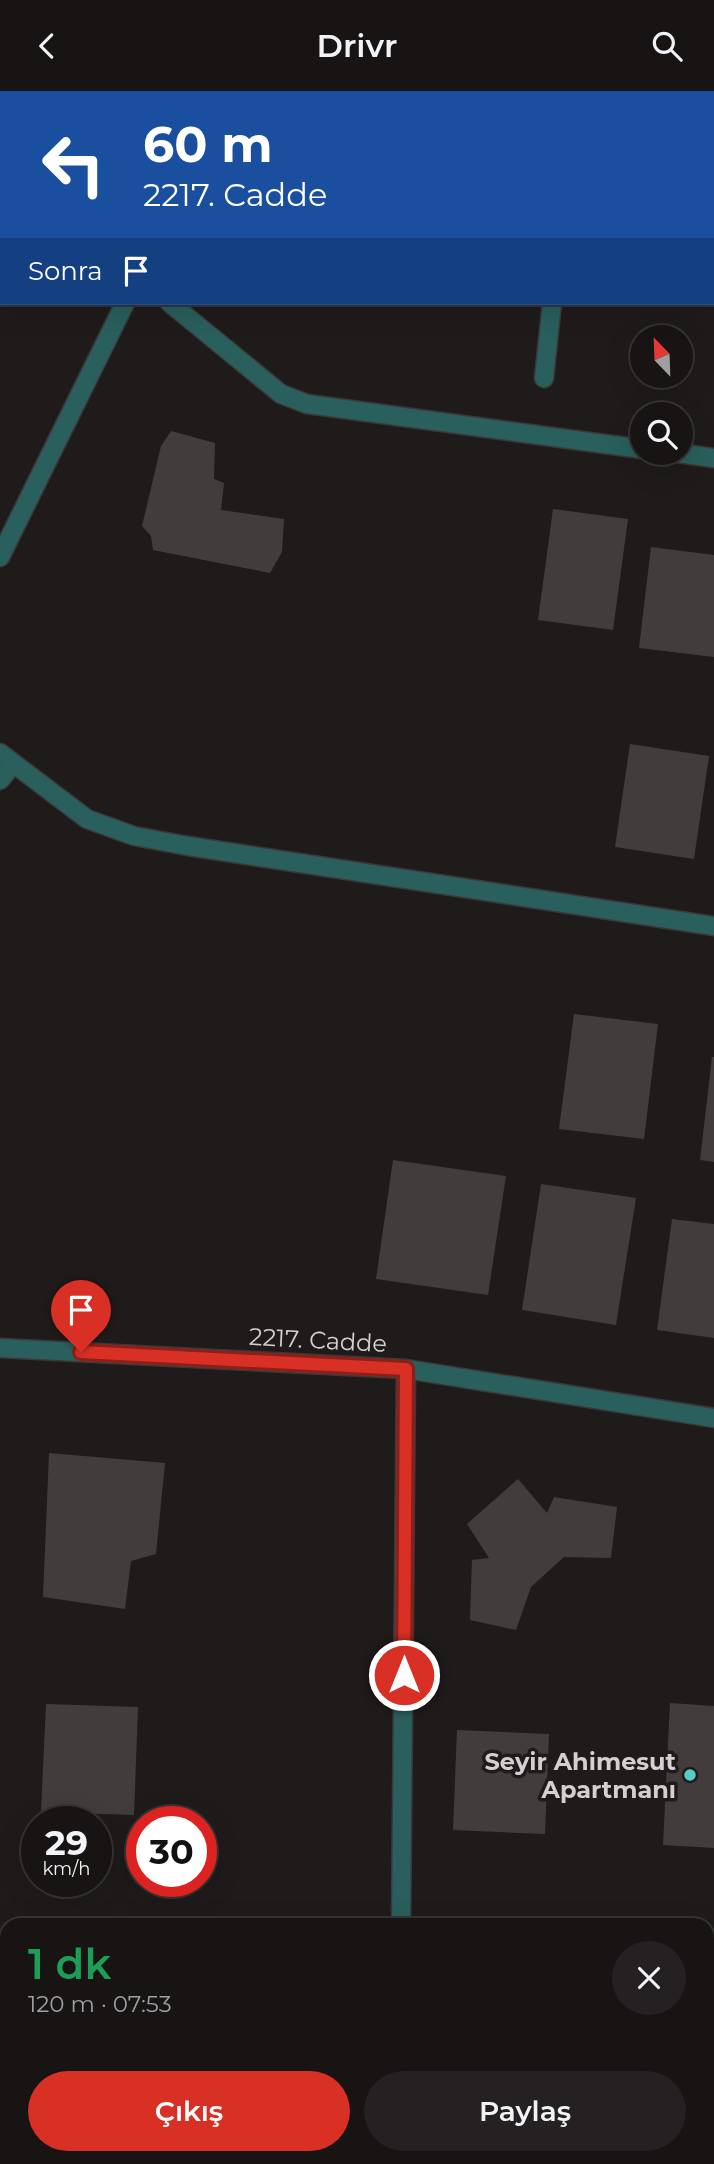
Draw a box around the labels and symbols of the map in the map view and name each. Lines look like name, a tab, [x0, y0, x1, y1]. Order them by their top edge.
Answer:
north arrow	[630, 325, 693, 389]
pin	[51, 1280, 111, 1352]
street label: 2217. Cadde	[248, 1322, 388, 1358]
position arrow	[367, 1638, 441, 1712]
place label: Seyir Ahimesut Apartmanı	[485, 1747, 677, 1804]
marker: Seyir Ahimesut Apartmanı	[682, 1767, 698, 1783]
speed limit sign: 30	[126, 1806, 217, 1897]

